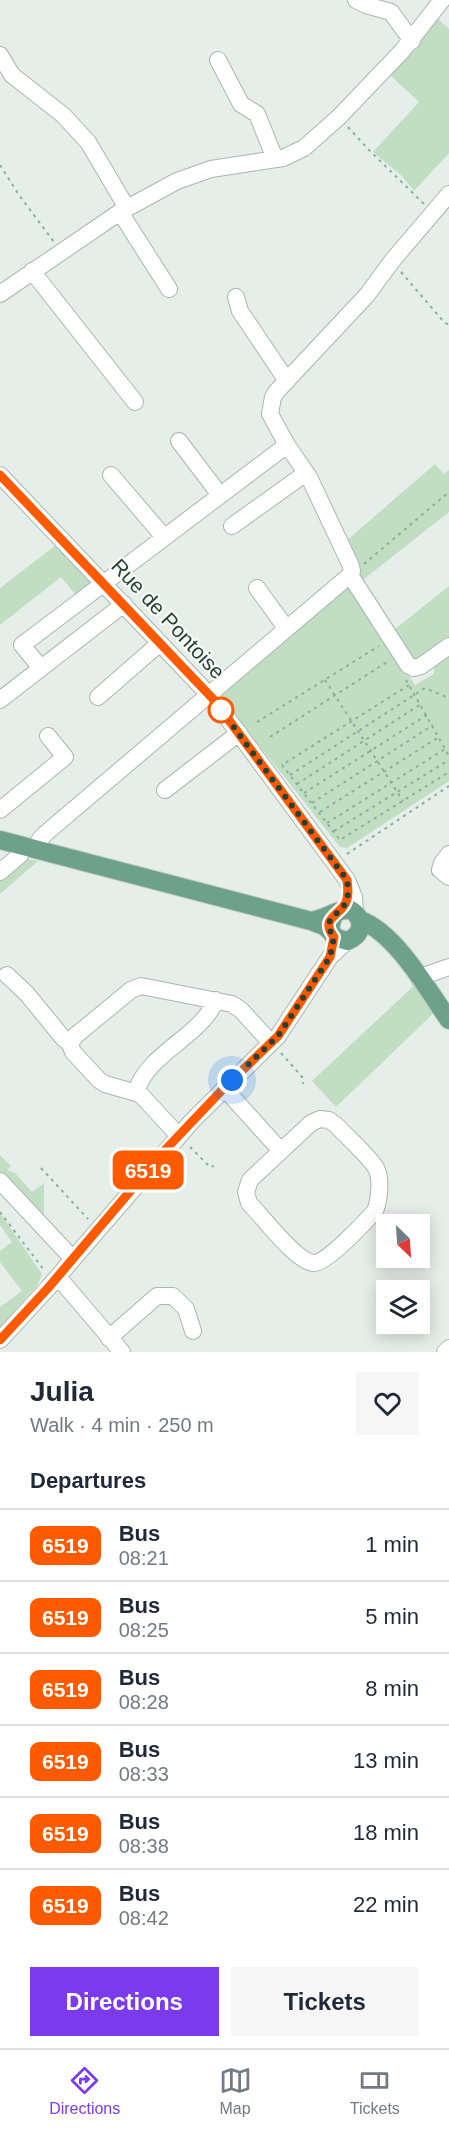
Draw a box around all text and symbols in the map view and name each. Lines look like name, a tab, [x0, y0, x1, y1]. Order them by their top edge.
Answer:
street label: Rue de Pontoise	[107, 554, 230, 683]
unlabelled marker	[208, 697, 234, 723]
your location	[217, 1065, 247, 1095]
line badge: 6519	[106, 1150, 190, 1190]
text: 6519	[125, 1159, 171, 1182]
north arrow	[376, 1214, 430, 1268]
map controls	[376, 1214, 430, 1334]
button: layers	[376, 1280, 430, 1334]
button: heart	[356, 1372, 419, 1435]
text: Julia	[30, 1376, 94, 1407]
text: Walk · 4 min · 250 m	[30, 1414, 214, 1436]
text: Departures	[30, 1468, 146, 1493]
text: Bus	[119, 1521, 160, 1546]
text: 1 min	[365, 1532, 419, 1557]
text: 6519	[42, 1534, 89, 1557]
text: 08:21	[119, 1547, 169, 1569]
text: Bus	[119, 1593, 160, 1618]
text: 5 min	[365, 1604, 419, 1629]
text: 6519	[42, 1606, 89, 1629]
text: 08:25	[119, 1619, 169, 1641]
text: Bus	[119, 1665, 160, 1690]
text: 8 min	[365, 1676, 419, 1701]
text: 6519	[42, 1678, 89, 1701]
text: 08:28	[119, 1691, 169, 1713]
text: Bus	[119, 1737, 160, 1762]
text: 13 min	[353, 1748, 419, 1773]
text: 6519	[42, 1750, 89, 1773]
text: 08:33	[119, 1763, 169, 1785]
text: Bus	[119, 1809, 160, 1834]
text: 18 min	[353, 1820, 419, 1845]
text: 6519	[42, 1822, 89, 1845]
text: 08:38	[119, 1835, 169, 1857]
text: Bus	[119, 1881, 160, 1906]
text: 22 min	[353, 1892, 419, 1917]
text: 6519	[42, 1894, 89, 1917]
text: 08:42	[119, 1907, 169, 1929]
button: Directions	[30, 1967, 219, 2036]
button: Tickets	[231, 1967, 419, 2036]
tab: Directions	[49, 2064, 120, 2118]
tab: Map	[219, 2064, 252, 2118]
tab: Tickets	[350, 2064, 400, 2118]

